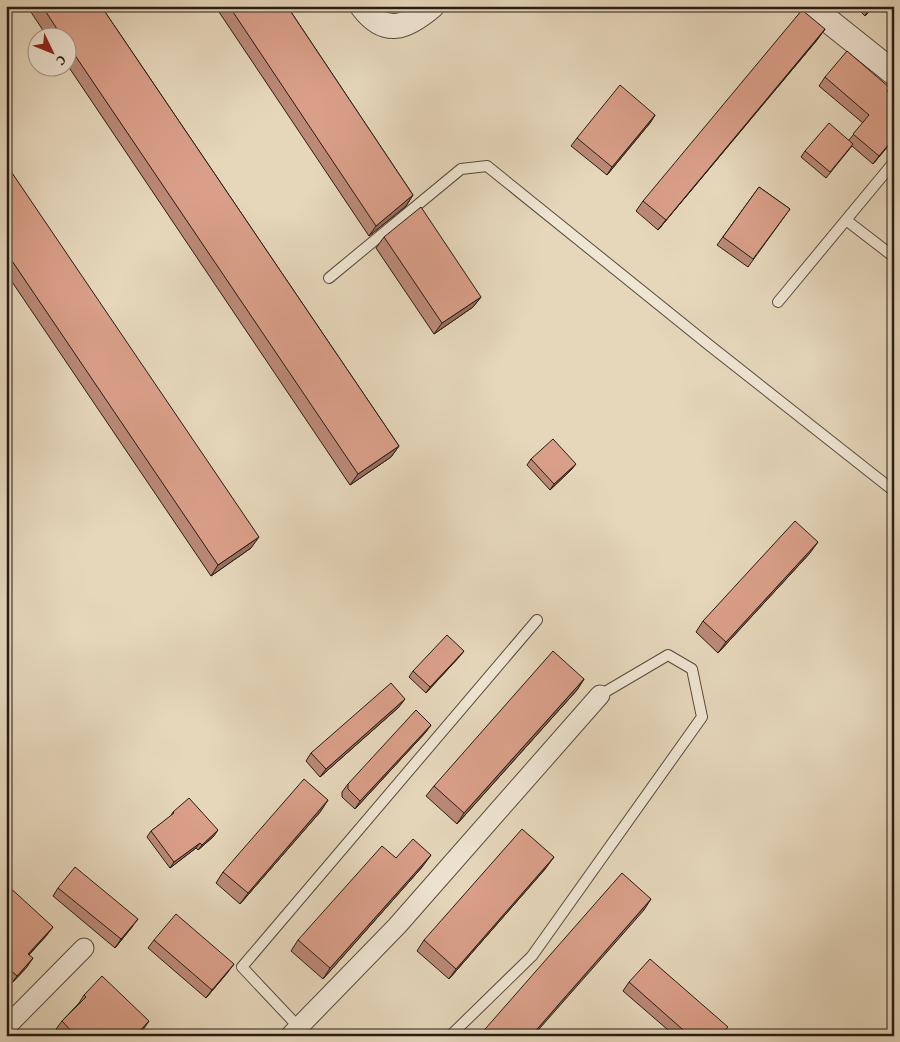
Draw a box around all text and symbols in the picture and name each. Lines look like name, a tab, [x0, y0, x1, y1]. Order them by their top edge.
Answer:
north arrow	[28, 28, 78, 78]
text: С	[51, 51, 72, 71]

